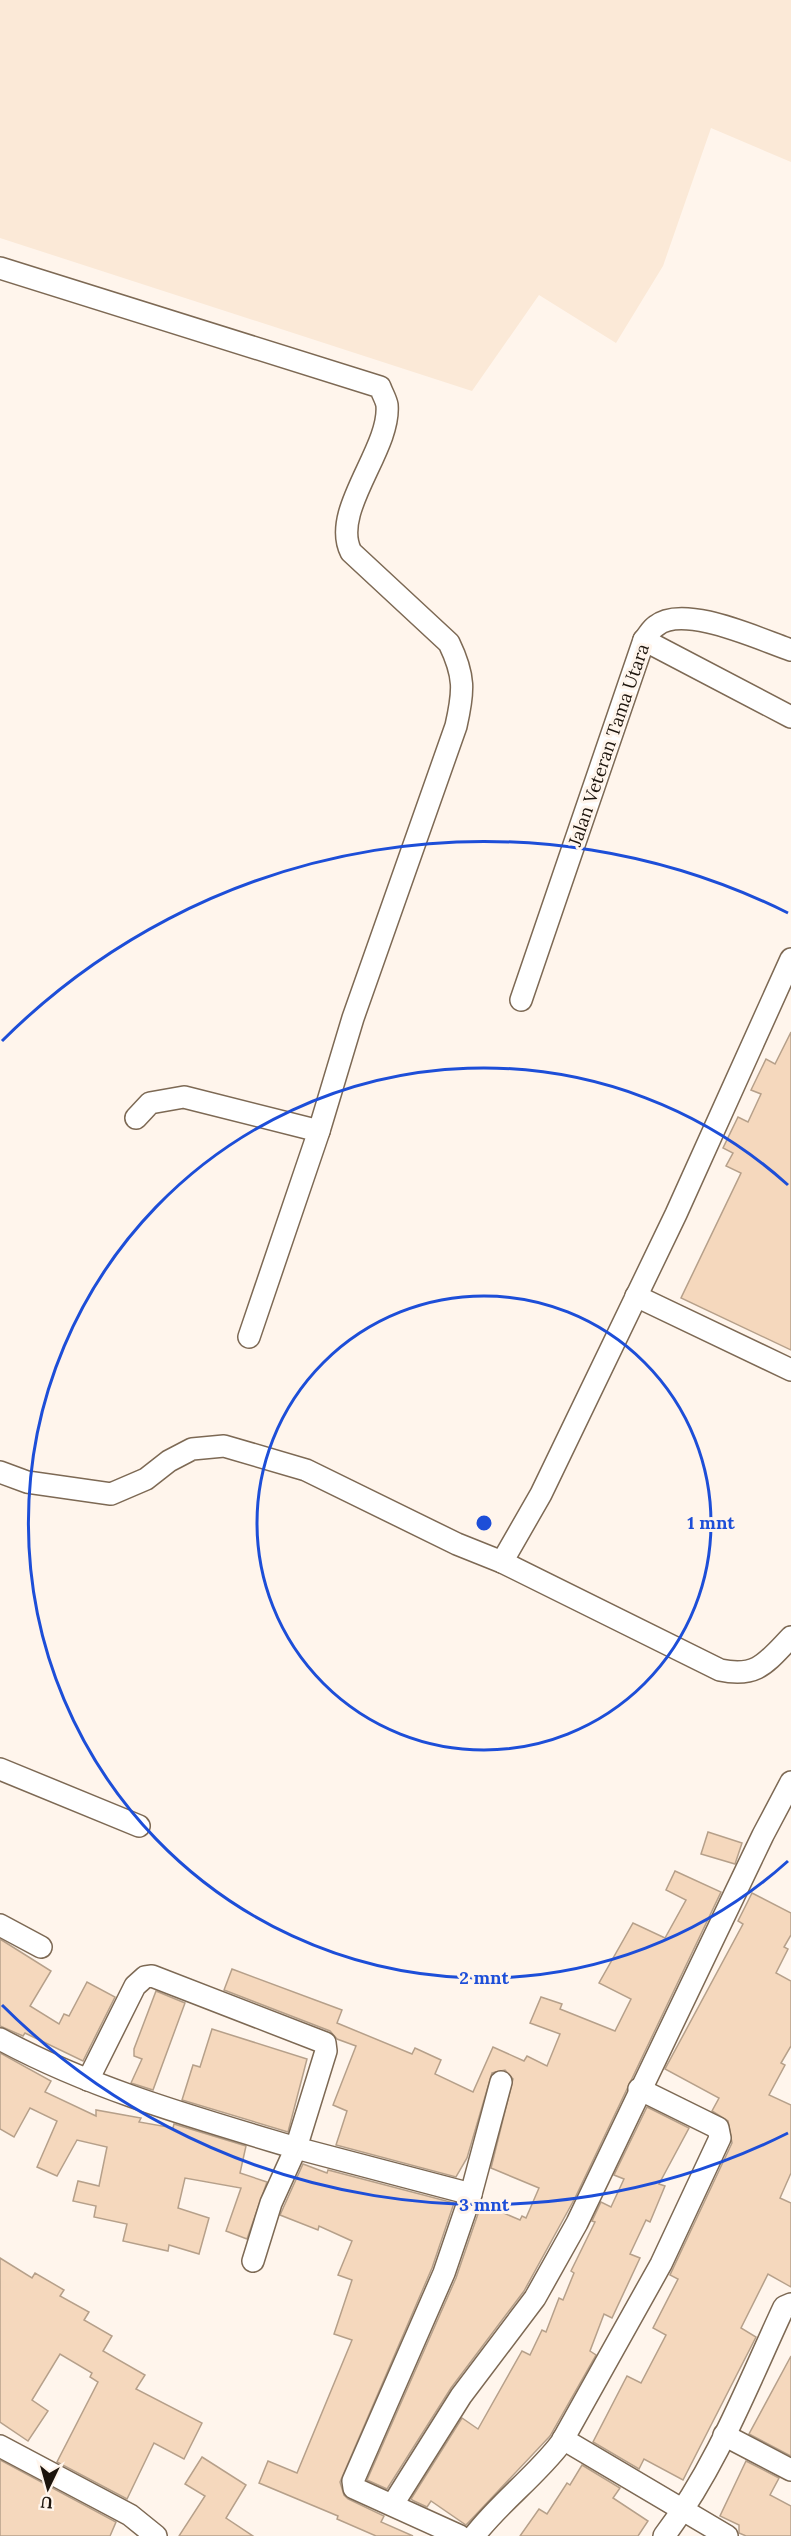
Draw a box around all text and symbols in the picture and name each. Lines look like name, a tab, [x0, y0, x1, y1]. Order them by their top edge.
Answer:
street label: Jalan Veteran Tama Utara	[563, 641, 654, 850]
text: 1 mnt	[687, 1511, 735, 1534]
centre of rings	[474, 1513, 494, 1533]
text: 2 mnt	[459, 1966, 509, 1989]
text: 3 mnt	[459, 2193, 510, 2216]
north arrow	[18, 2458, 78, 2518]
text: U	[40, 2492, 54, 2513]

